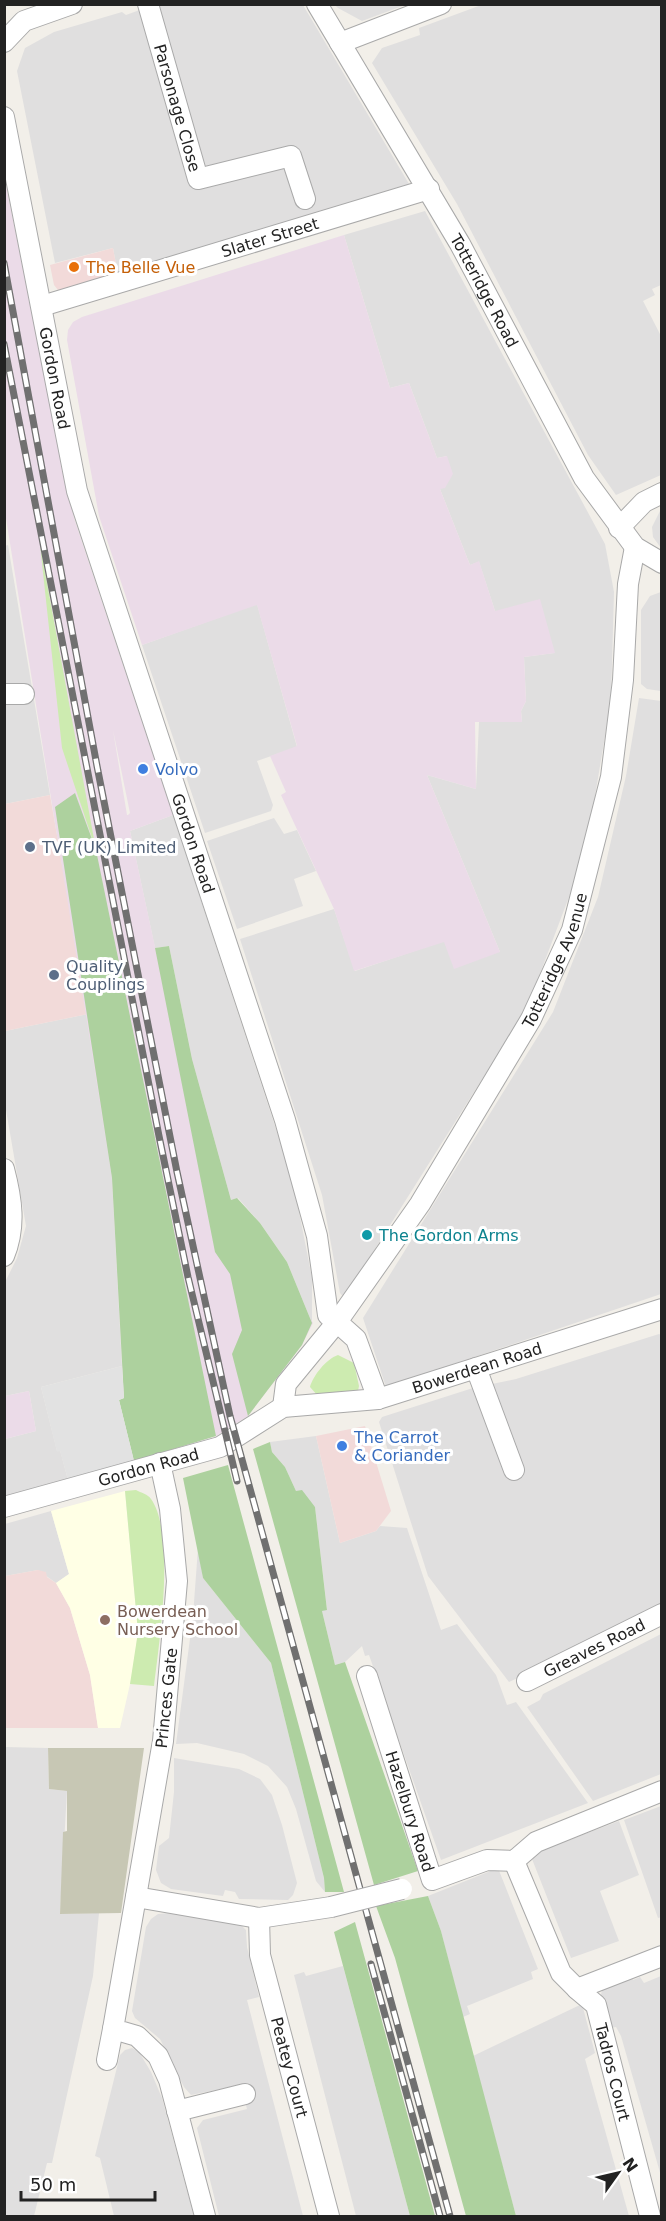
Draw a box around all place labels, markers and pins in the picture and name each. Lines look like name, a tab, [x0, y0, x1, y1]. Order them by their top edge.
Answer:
place label: The Belle Vue	[85, 258, 195, 277]
marker: The Belle Vue	[67, 260, 81, 274]
place label: Volvo	[155, 760, 198, 779]
marker: Volvo	[136, 762, 150, 776]
place label: TVF (UK) Limited	[41, 838, 176, 857]
marker: TVF (UK) Limited	[23, 840, 37, 854]
place label: Quality Couplings	[66, 957, 145, 994]
marker: Quality Couplings	[47, 968, 61, 982]
place label: The Gordon Arms	[378, 1226, 519, 1245]
marker: The Gordon Arms	[360, 1228, 374, 1242]
place label: The Carrot & Coriander	[353, 1428, 450, 1465]
marker: The Carrot & Coriander	[335, 1439, 349, 1453]
place label: Bowerdean Nursery School	[117, 1602, 238, 1639]
marker: Bowerdean Nursery School	[98, 1613, 112, 1627]

